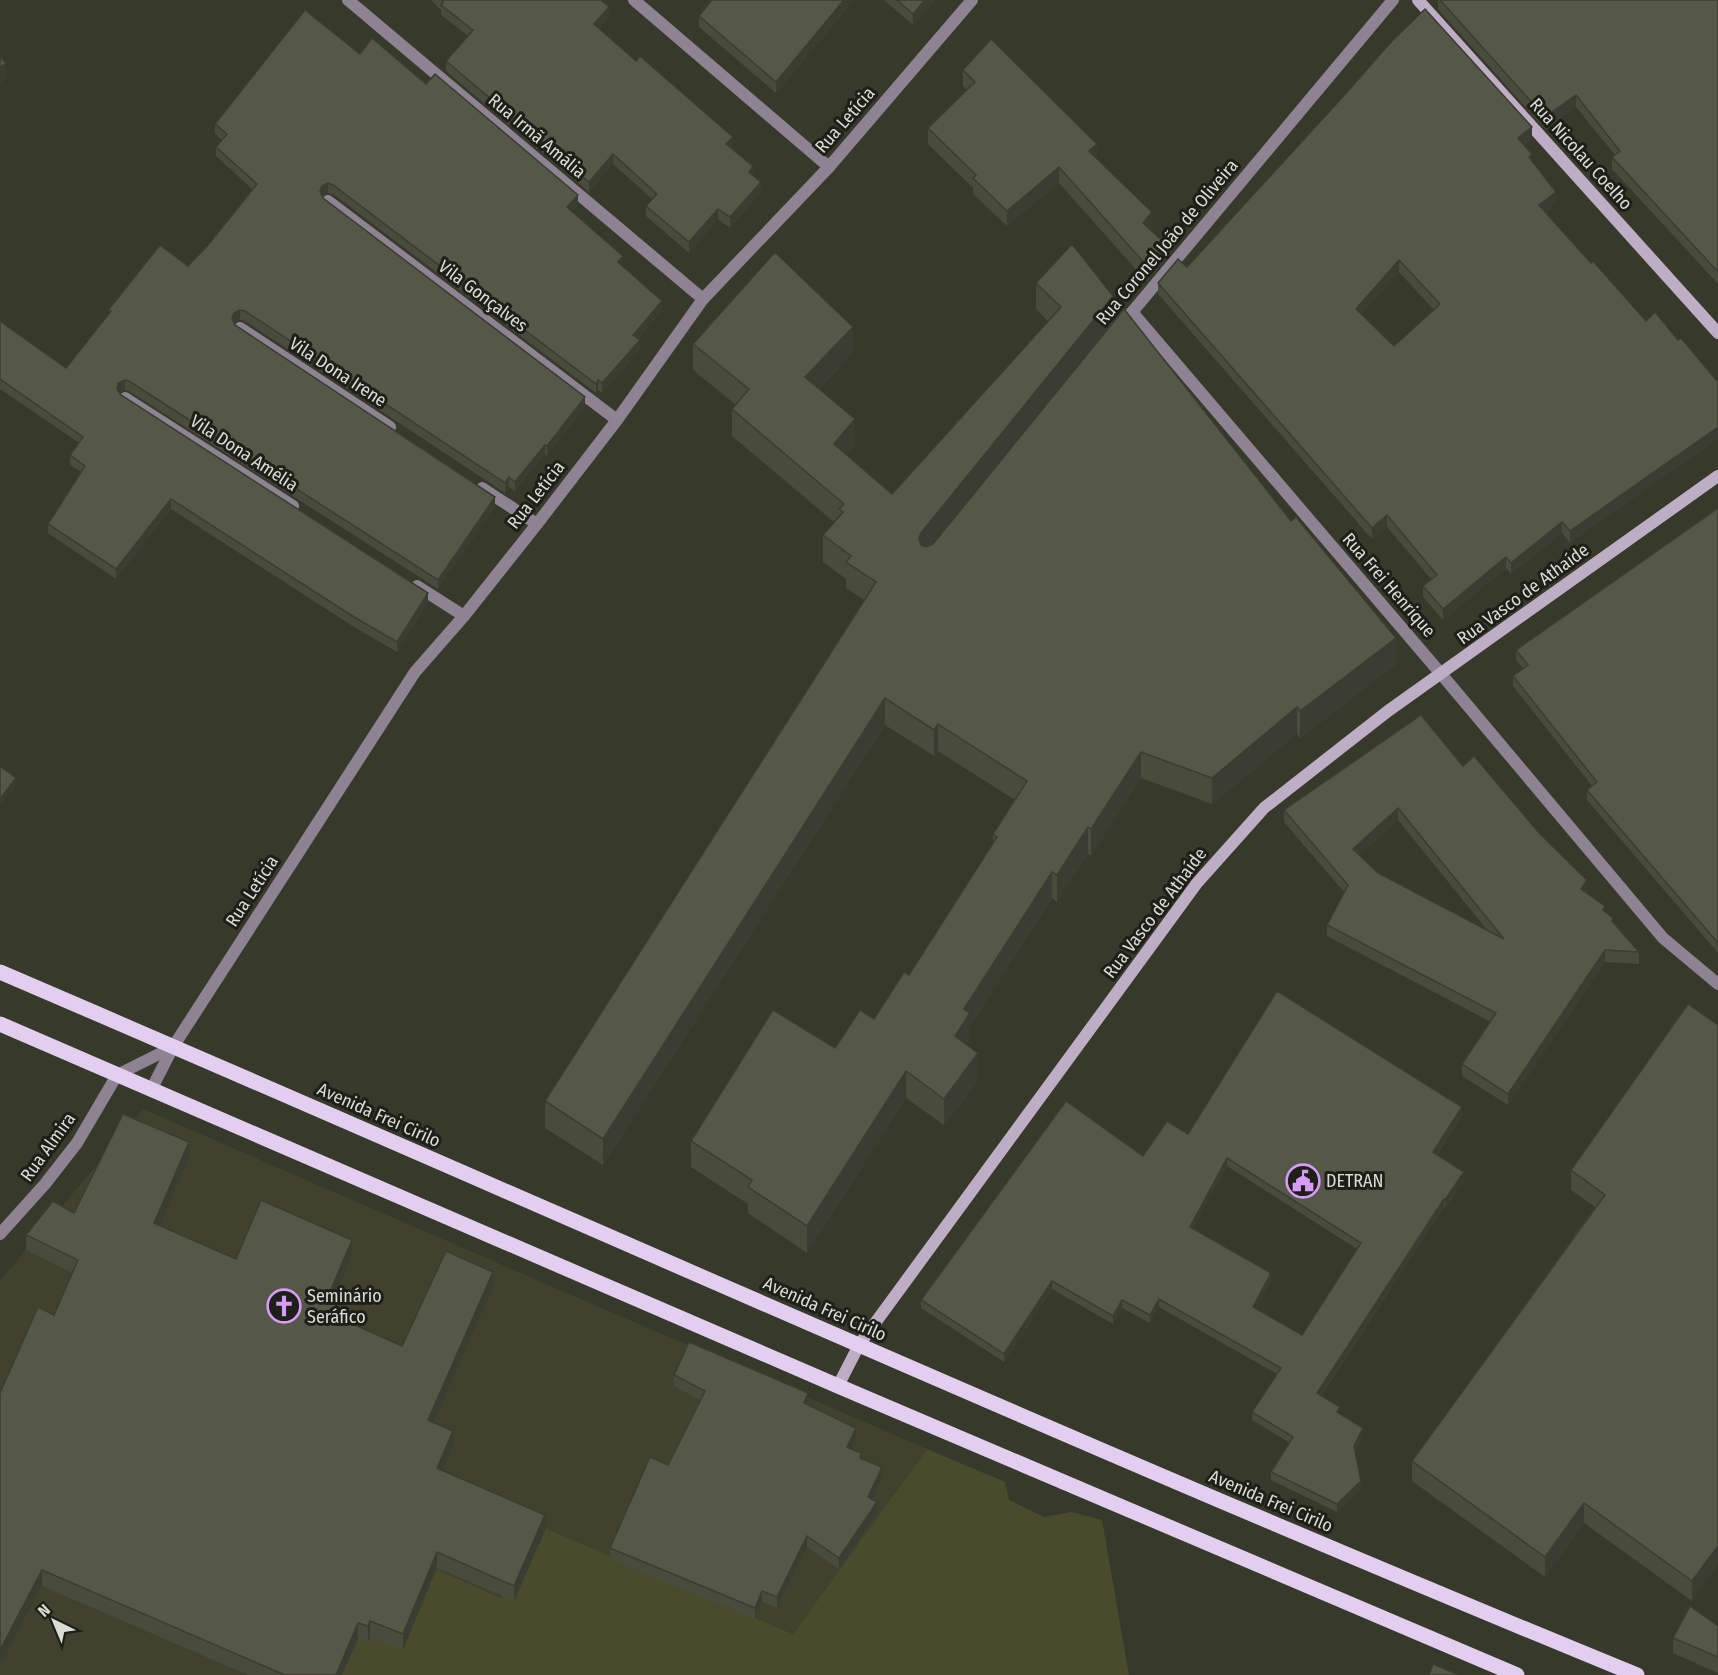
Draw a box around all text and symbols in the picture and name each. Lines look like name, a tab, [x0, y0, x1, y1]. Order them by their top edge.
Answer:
street label: Rua Letícia	[810, 82, 880, 157]
street label: Rua Irmã Amália	[484, 89, 590, 183]
street label: Rua Nicolau Coelho	[1525, 94, 1637, 214]
street label: Rua Coronel João de Oliveira	[1091, 155, 1243, 329]
street label: Vila Gonçalves	[434, 255, 532, 337]
street label: Vila Dona Irene	[285, 332, 391, 412]
street label: Vila Dona Amélia	[186, 410, 302, 496]
street label: Rua Letícia	[503, 456, 569, 533]
street label: Rua Frei Henrique	[1338, 528, 1440, 642]
street label: Rua Vasco de Athaíde	[1453, 539, 1593, 649]
street label: Rua Vasco de Athaíde	[1099, 843, 1211, 983]
street label: Rua Letícia	[221, 851, 283, 931]
street label: Avenida Frei Cirilo	[314, 1078, 444, 1152]
street label: Rua Almira	[16, 1108, 80, 1186]
public building icon: DETRAN	[1285, 1163, 1321, 1199]
place label: DETRAN	[1326, 1170, 1383, 1192]
street label: Avenida Frei Cirilo	[760, 1272, 890, 1346]
place label: Seminário Seráfico	[307, 1285, 382, 1328]
church icon: Seminário Seráfico	[266, 1288, 302, 1324]
street label: Avenida Frei Cirilo	[1206, 1465, 1336, 1537]
north arrow	[24, 1591, 84, 1651]
text: N	[34, 1600, 54, 1621]

